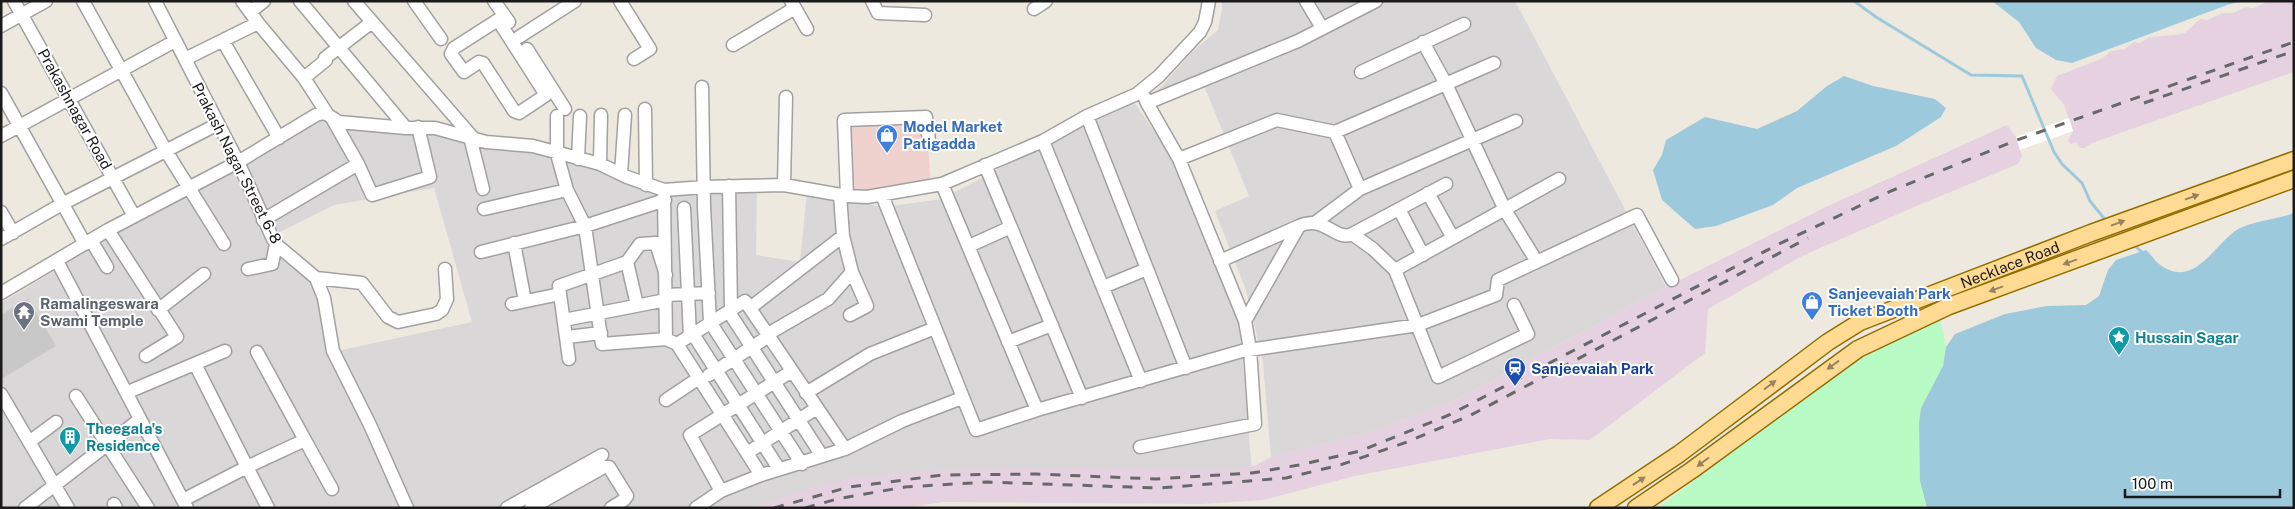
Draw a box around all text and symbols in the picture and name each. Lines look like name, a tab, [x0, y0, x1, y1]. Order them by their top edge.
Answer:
street label: Prakashnagar Road	[35, 46, 115, 172]
street label: Prakash Nagar Street 6-8	[189, 80, 285, 246]
place label: Model Market Patigadda	[903, 118, 1003, 152]
shop icon: Model Market Patigadda	[875, 123, 899, 154]
one-way arrow	[2185, 193, 2200, 201]
one-way arrow	[2111, 219, 2126, 226]
street label: Necklace Road	[1958, 238, 2062, 291]
one-way arrow	[2062, 258, 2077, 266]
place label: Sanjeevaiah Park Ticket Booth	[1828, 285, 1951, 319]
one-way arrow	[1988, 285, 2003, 293]
shop icon: Sanjeevaiah Park Ticket Booth	[1800, 290, 1824, 321]
place label: Ramalingeswara Swami Temple	[40, 295, 159, 329]
temple icon: Ramalingeswara Swami Temple	[12, 300, 36, 331]
place icon: Hussain Sagar	[2107, 325, 2131, 356]
place label: Hussain Sagar	[2135, 329, 2239, 346]
station icon: Sanjeevaiah Park	[1503, 356, 1527, 387]
place label: Sanjeevaiah Park	[1531, 360, 1654, 377]
one-way arrow	[1827, 360, 1840, 370]
one-way arrow	[1763, 380, 1776, 391]
place label: Theegala's Residence	[86, 420, 163, 454]
building icon: Theegala's Residence	[58, 425, 82, 456]
one-way arrow	[1696, 457, 1710, 467]
scale bar	[2125, 466, 2280, 498]
text: 100 m	[2132, 475, 2173, 492]
one-way arrow	[1632, 476, 1646, 486]

